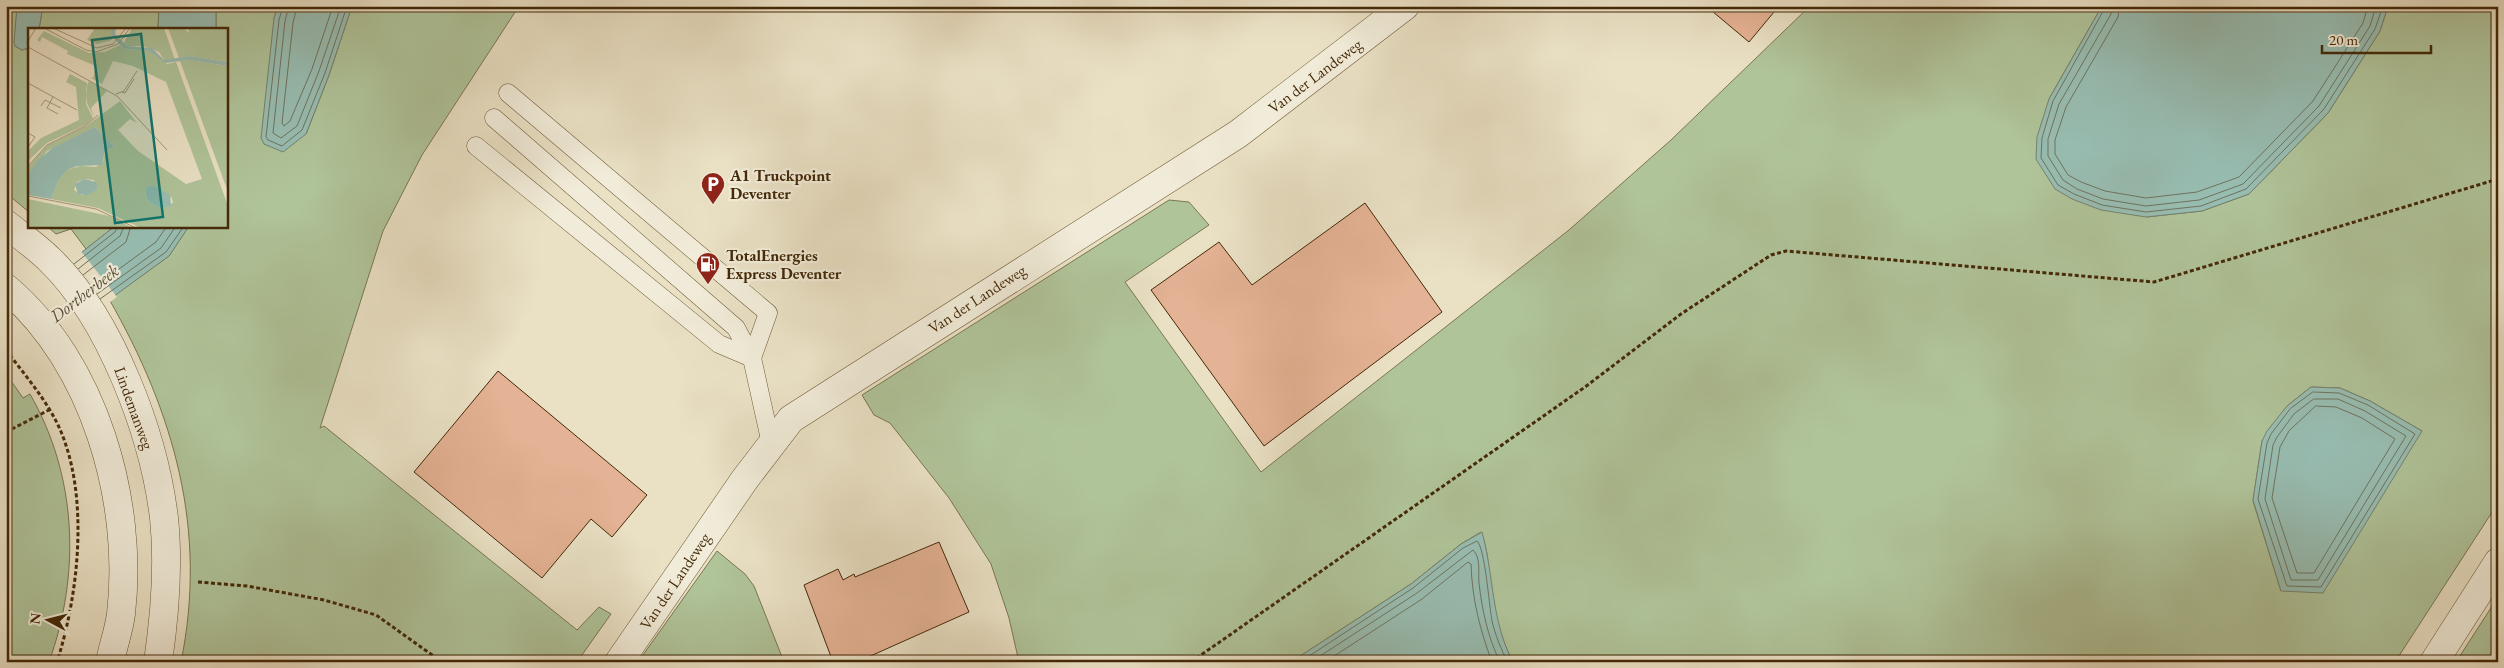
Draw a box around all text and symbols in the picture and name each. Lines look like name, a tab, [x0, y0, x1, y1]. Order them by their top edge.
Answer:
scale bar	[2322, 22, 2430, 54]
inset map	[28, 28, 228, 228]
text: 20 m	[2329, 30, 2358, 49]
street label: Van der Landeweg	[1264, 33, 1367, 118]
place label: A1 Truckpoint Deventer	[729, 165, 831, 204]
parking icon: A1 Truckpoint Deventer	[700, 171, 726, 205]
place label: TotalEnergies Express Deventer	[726, 245, 842, 284]
fuel station icon: TotalEnergies Express Deventer	[695, 251, 721, 285]
water label: Dortherbeek	[44, 259, 123, 328]
street label: Van der Landeweg	[924, 259, 1031, 338]
street label: Lindemanweg	[109, 364, 159, 453]
street label: Van der Landeweg	[635, 528, 716, 633]
north arrow	[22, 596, 72, 646]
text: N	[25, 611, 45, 625]

